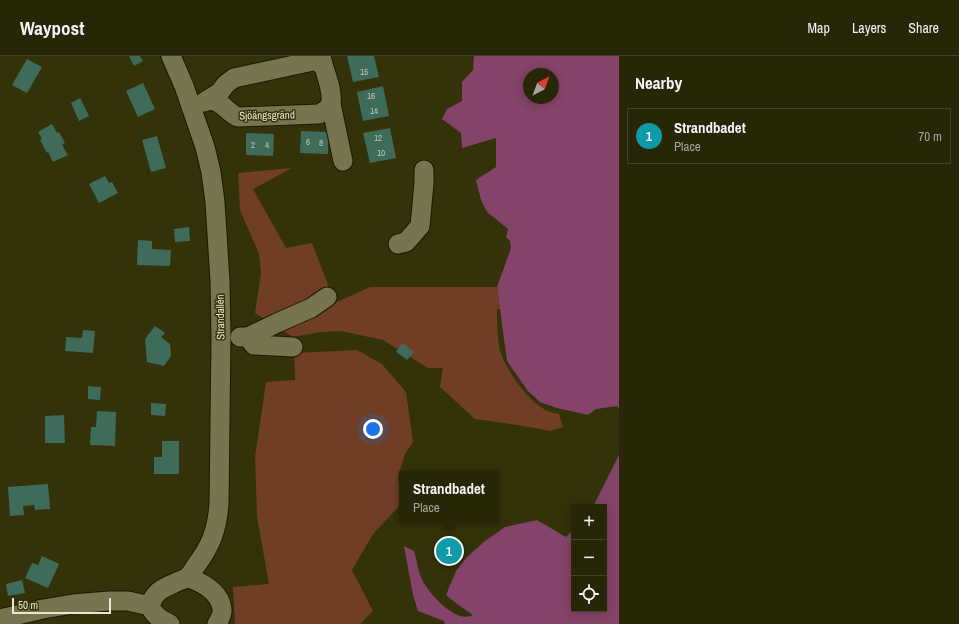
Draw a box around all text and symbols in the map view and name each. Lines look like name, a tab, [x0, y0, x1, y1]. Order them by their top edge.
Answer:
text: Waypost	[20, 15, 84, 41]
text: Map	[808, 19, 830, 37]
text: Layers	[852, 19, 886, 37]
text: Share	[908, 19, 939, 37]
house number: 15	[360, 66, 368, 78]
north arrow	[523, 68, 559, 104]
text: Nearby	[635, 71, 682, 94]
house number: 16	[367, 90, 375, 102]
house number: 14	[370, 105, 378, 117]
street label: Sjöängsgränd	[239, 108, 295, 122]
text: Strandbadet	[674, 117, 746, 138]
text: 1	[646, 128, 652, 145]
text: 70 m	[918, 128, 942, 145]
house number: 12	[374, 132, 382, 144]
house number: 6	[306, 136, 310, 148]
house number: 8	[319, 137, 323, 149]
text: Place	[674, 138, 701, 155]
house number: 2	[251, 139, 255, 151]
house number: 4	[265, 139, 269, 151]
house number: 10	[377, 147, 385, 159]
street label: Strandallén	[213, 294, 227, 340]
your location	[363, 419, 383, 439]
popup	[399, 471, 499, 523]
text: Strandbadet	[413, 478, 485, 499]
text: Place	[413, 499, 440, 516]
map controls	[571, 504, 607, 612]
button: +	[571, 504, 607, 540]
pin: 1	[436, 536, 462, 566]
button: −	[571, 540, 607, 576]
button: locate	[571, 576, 607, 612]
scale bar	[12, 596, 111, 615]
text: 50 m	[18, 598, 38, 612]

